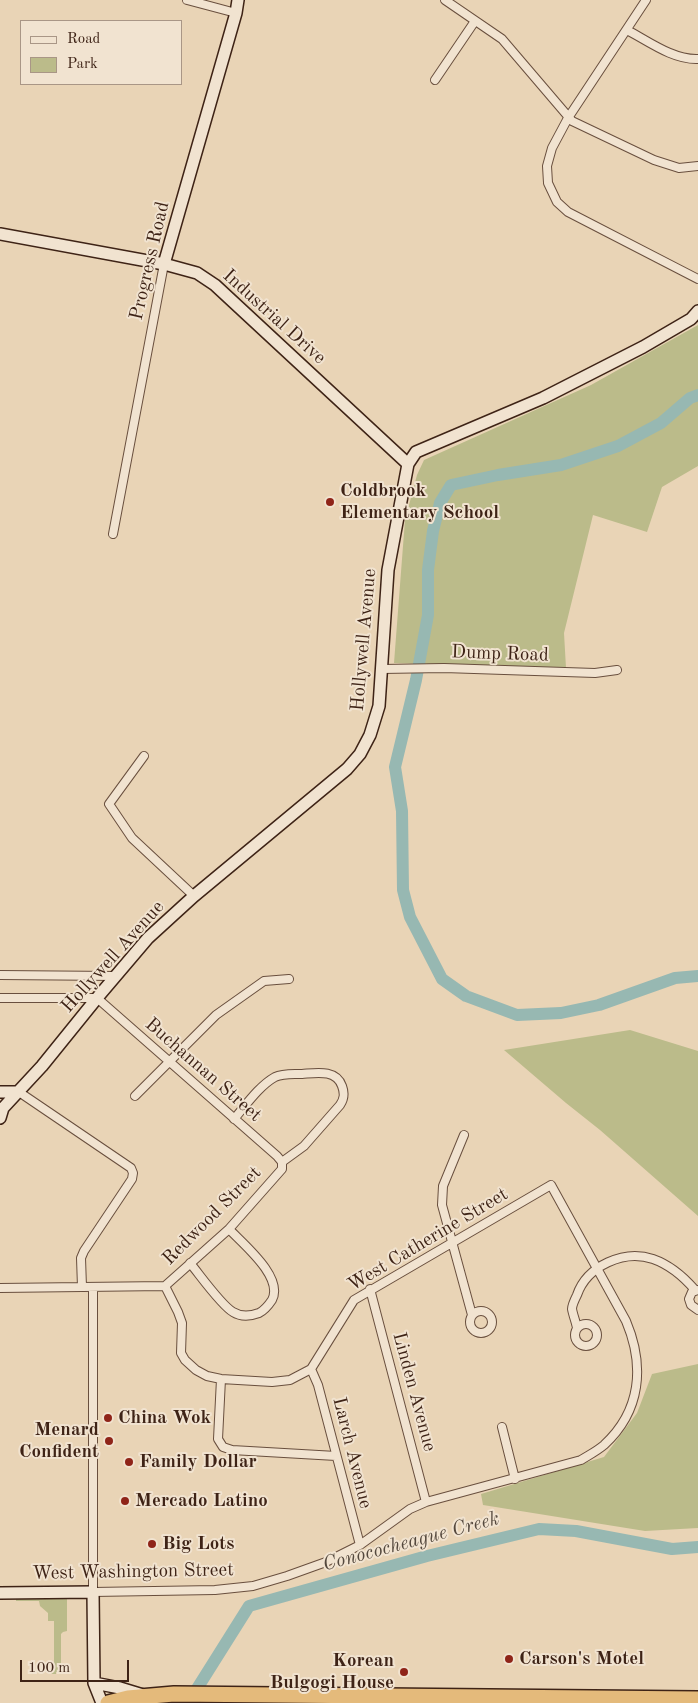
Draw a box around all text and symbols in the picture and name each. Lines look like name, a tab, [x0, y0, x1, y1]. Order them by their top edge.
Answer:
legend	[20, 20, 182, 85]
text: Road	[67, 32, 100, 47]
text: Park	[67, 57, 98, 72]
street label: Progress Road	[125, 199, 175, 323]
street label: Industrial Drive	[218, 265, 330, 369]
place label: Coldbrook Elementary School	[340, 480, 499, 524]
marker: Coldbrook Elementary School	[324, 496, 336, 508]
street label: Hollywell Avenue	[346, 568, 382, 712]
street label: Dump Road	[451, 641, 549, 667]
street label: Hollywell Avenue	[57, 896, 169, 1018]
street label: Buchannan Street	[140, 1013, 266, 1127]
street label: Redwood Street	[158, 1162, 266, 1270]
street label: West Catherine Street	[344, 1183, 512, 1297]
street label: Linden Avenue	[387, 1330, 441, 1454]
street label: Larch Avenue	[327, 1395, 377, 1511]
place label: China Wok	[118, 1407, 211, 1429]
marker: China Wok	[102, 1412, 114, 1424]
place label: Menard Confident	[19, 1419, 99, 1463]
marker: Menard Confident	[103, 1435, 115, 1447]
place label: Family Dollar	[139, 1451, 257, 1473]
marker: Family Dollar	[123, 1456, 135, 1468]
place label: Mercado Latino	[135, 1490, 268, 1512]
marker: Mercado Latino	[119, 1495, 131, 1507]
water label: Conococheague Creek	[320, 1507, 502, 1577]
place label: Big Lots	[162, 1533, 234, 1555]
marker: Big Lots	[146, 1538, 158, 1550]
street label: West Washington Street	[32, 1559, 234, 1585]
place label: Carson's Motel	[519, 1648, 644, 1670]
scale bar	[22, 1650, 131, 1682]
place label: Korean Bulgogi House	[270, 1650, 394, 1694]
marker: Carson's Motel	[503, 1653, 515, 1665]
text: 100 m	[28, 1661, 70, 1676]
marker: Korean Bulgogi House	[398, 1666, 410, 1678]

